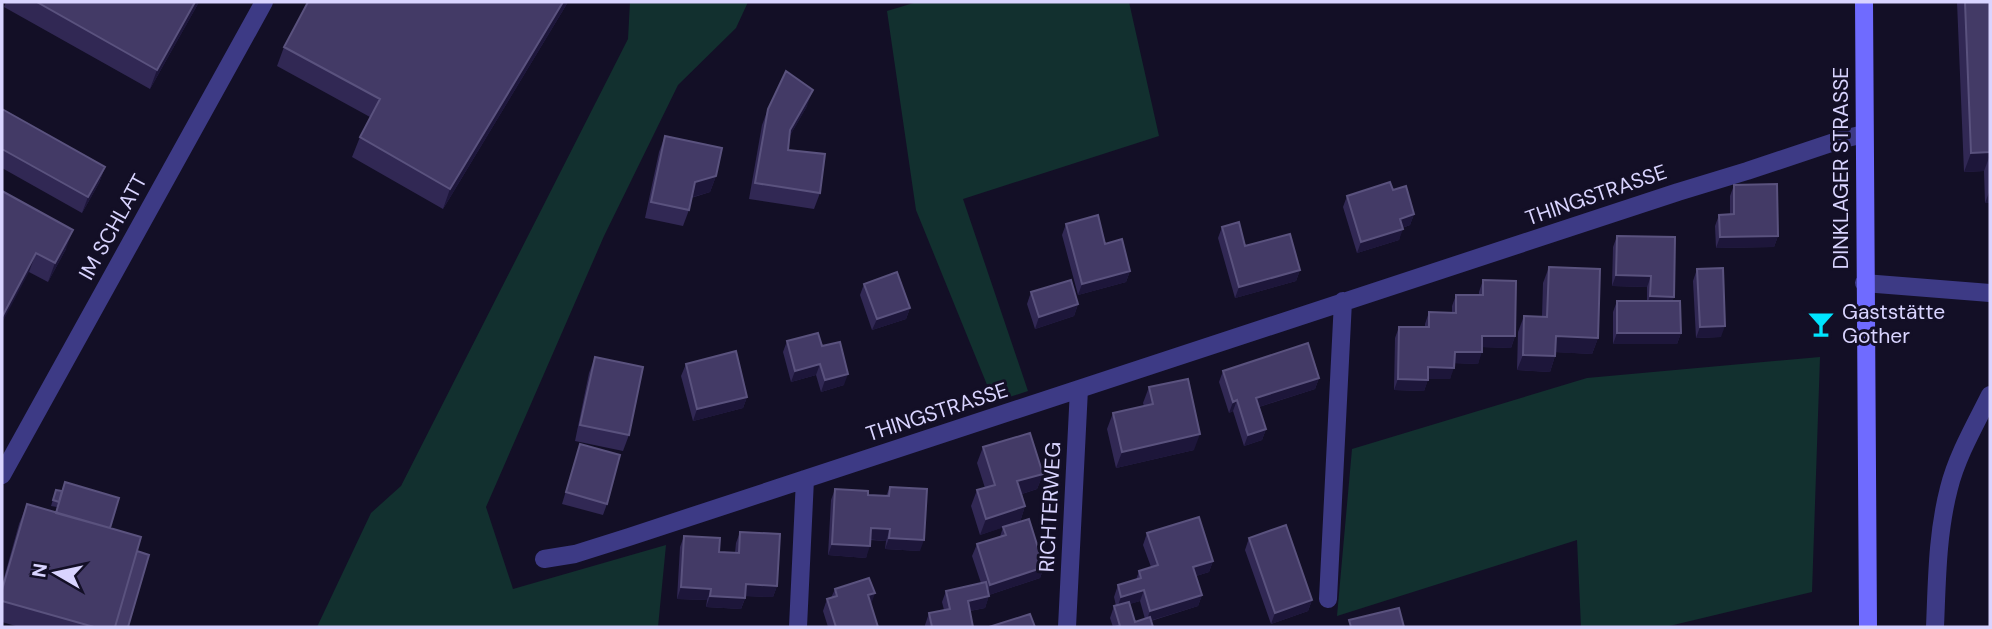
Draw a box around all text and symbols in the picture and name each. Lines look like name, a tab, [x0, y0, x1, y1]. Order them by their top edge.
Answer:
street label: DINKLAGER STRASSE	[1827, 67, 1855, 269]
street label: THINGSTRASSE	[1522, 158, 1670, 232]
street label: IM SCHLATT	[72, 169, 154, 285]
place label: Gaststätte Gother	[1842, 298, 1945, 350]
bar icon: Gaststätte Gother	[1806, 309, 1836, 339]
street label: THINGSTRASSE	[862, 376, 1012, 448]
street label: RICHTERWEG	[1033, 441, 1067, 573]
north arrow	[21, 538, 91, 608]
text: N	[26, 562, 53, 579]

